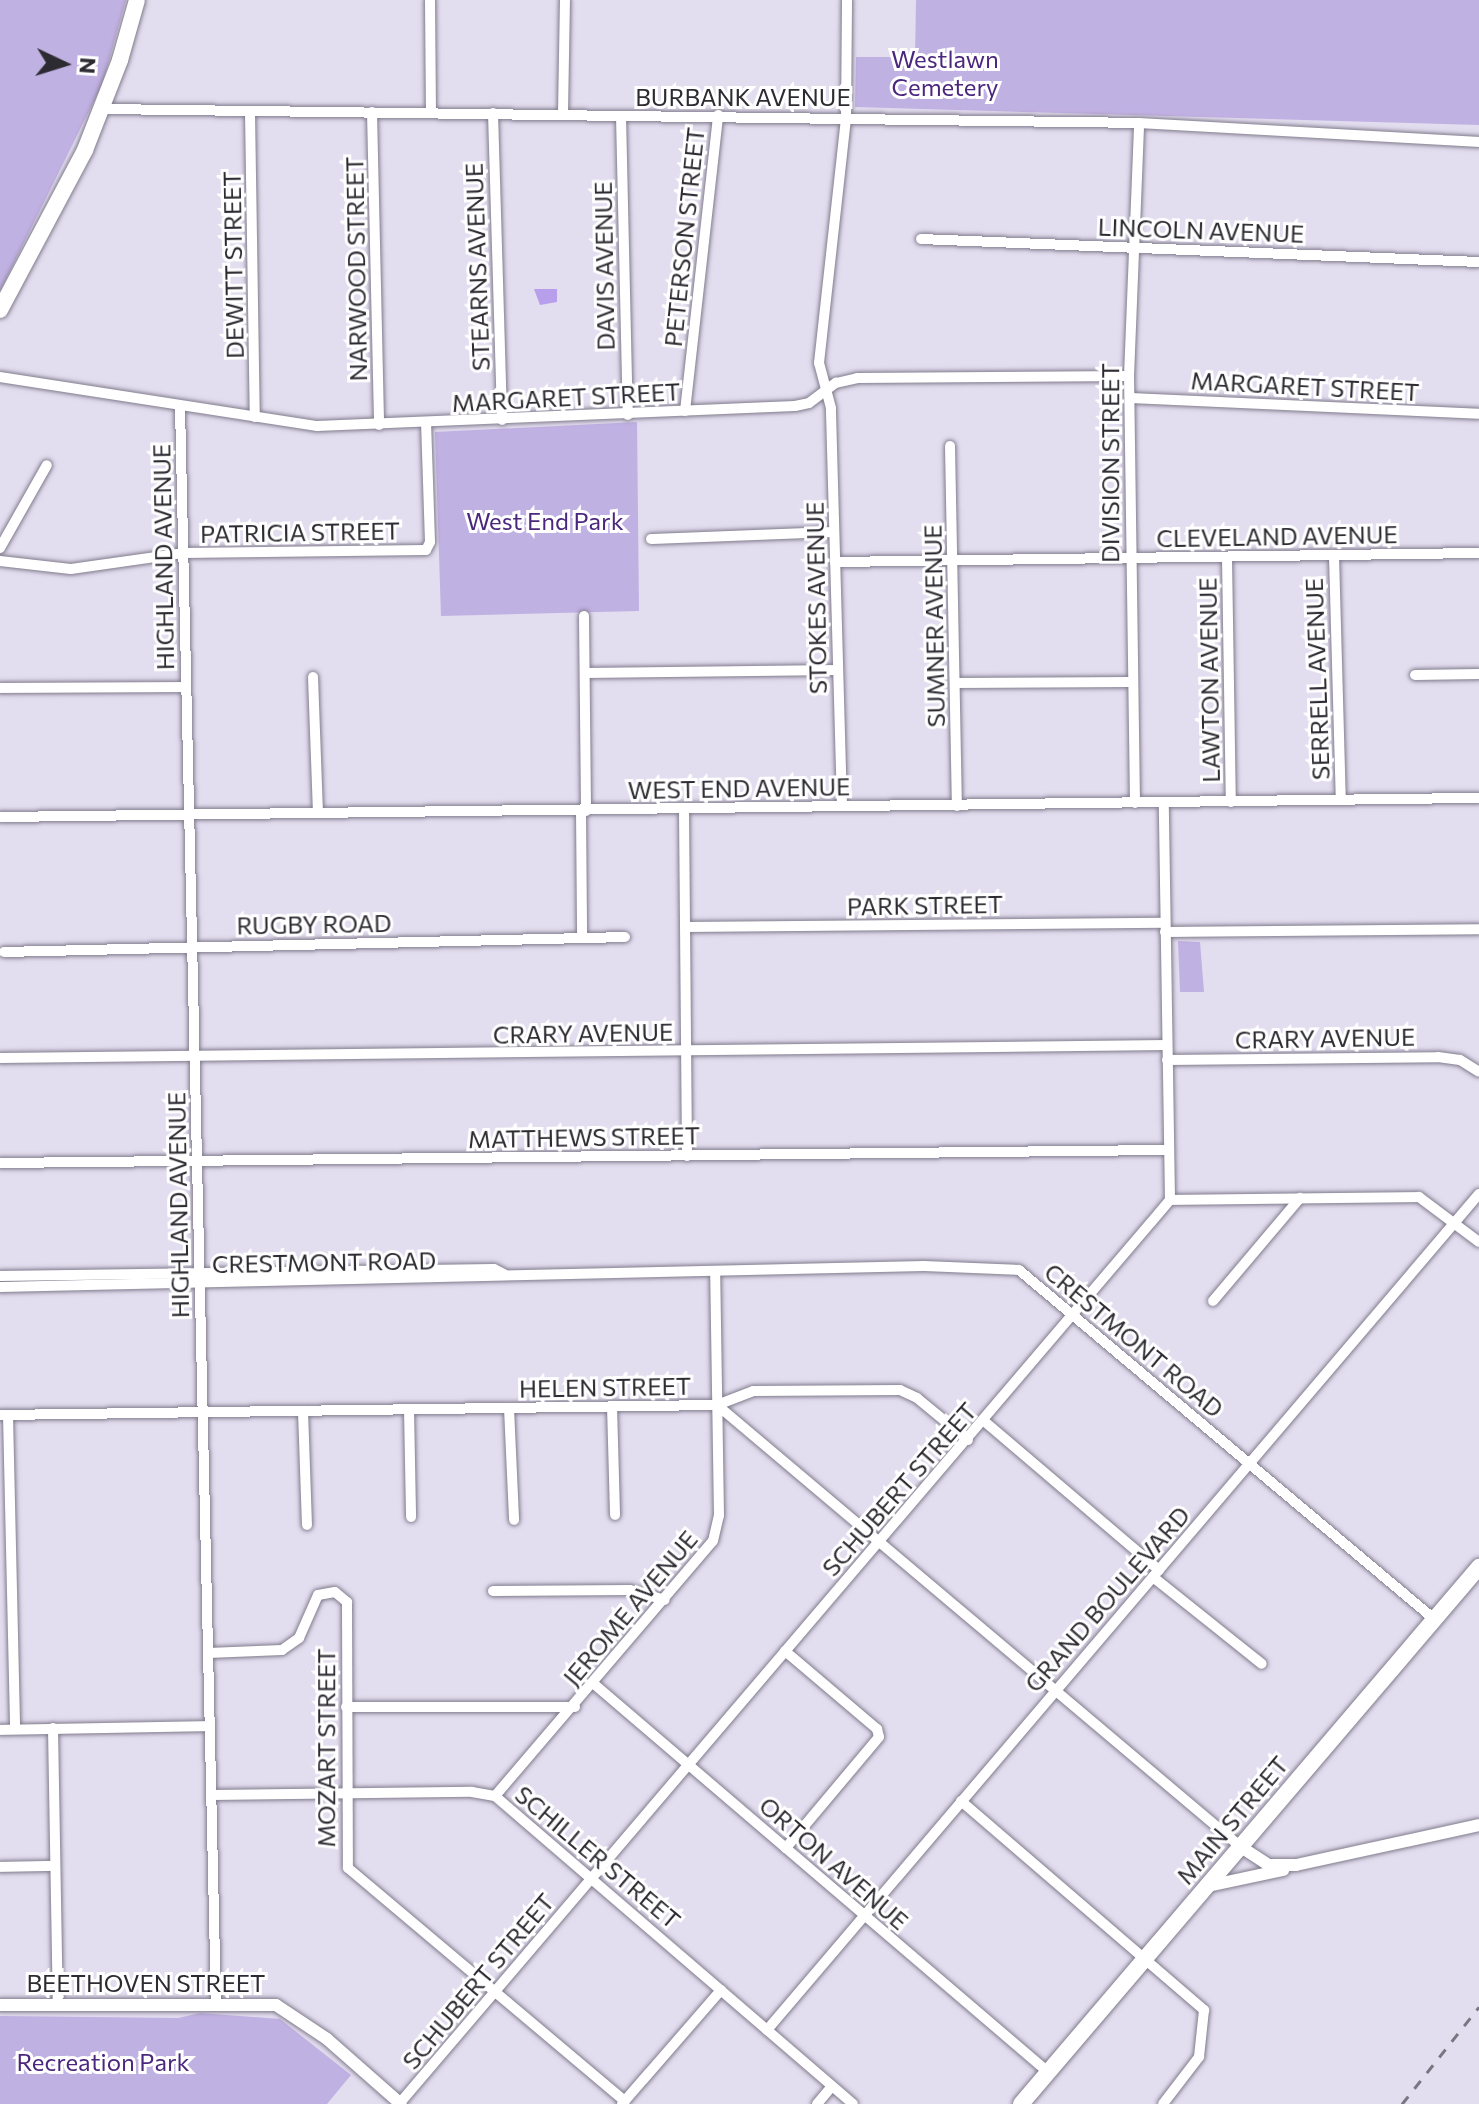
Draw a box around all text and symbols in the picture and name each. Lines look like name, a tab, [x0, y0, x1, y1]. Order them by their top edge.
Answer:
north arrow	[24, 24, 104, 104]
park label: Westlawn Cemetery	[891, 45, 999, 101]
text: N	[74, 57, 102, 75]
street label: BURBANK AVENUE	[635, 83, 851, 111]
street label: PETERSON STREET	[658, 126, 710, 348]
street label: NARWOOD STREET	[340, 156, 372, 382]
street label: STEARNS AVENUE	[459, 162, 495, 372]
street label: DEWITT STREET	[217, 171, 249, 359]
street label: DAVIS AVENUE	[588, 181, 620, 351]
street label: LINCOLN AVENUE	[1097, 212, 1305, 248]
street label: DIVISION STREET	[1096, 363, 1124, 563]
street label: MARGARET STREET	[1190, 366, 1420, 406]
street label: MARGARET STREET	[451, 377, 681, 417]
street label: HIGHLAND AVENUE	[147, 444, 179, 670]
street label: STOKES AVENUE	[800, 502, 832, 694]
park label: West End Park	[466, 507, 624, 535]
street label: PATRICIA STREET	[200, 516, 400, 548]
street label: CLEVELAND AVENUE	[1156, 519, 1398, 553]
street label: SUMNER AVENUE	[918, 524, 950, 728]
street label: LAWTON AVENUE	[1193, 577, 1225, 783]
street label: SERRELL AVENUE	[1299, 577, 1335, 781]
street label: WEST END AVENUE	[628, 772, 850, 804]
street label: PARK STREET	[847, 889, 1003, 921]
street label: RUGBY ROAD	[236, 908, 392, 940]
street label: CRARY AVENUE	[493, 1017, 673, 1049]
street label: CRARY AVENUE	[1235, 1022, 1415, 1054]
street label: HIGHLAND AVENUE	[162, 1092, 194, 1318]
street label: MATTHEWS STREET	[468, 1121, 700, 1153]
street label: CRESTMONT ROAD	[212, 1246, 436, 1278]
street label: CRESTMONT ROAD	[1039, 1257, 1229, 1423]
street label: HELEN STREET	[519, 1371, 691, 1403]
street label: SCHUBERT STREET	[816, 1396, 982, 1582]
street label: GRAND BOULEVARD	[1019, 1500, 1195, 1698]
street label: JEROME AVENUE	[557, 1525, 703, 1691]
street label: MOZART STREET	[312, 1648, 340, 1848]
street label: MAIN STREET	[1170, 1750, 1294, 1890]
street label: SCHILLER STREET	[510, 1780, 686, 1934]
street label: ORTON AVENUE	[754, 1791, 914, 1935]
street label: SCHUBERT STREET	[396, 1887, 560, 2075]
street label: BEETHOVEN STREET	[27, 1969, 265, 1997]
park label: Recreation Park	[16, 2048, 190, 2076]

